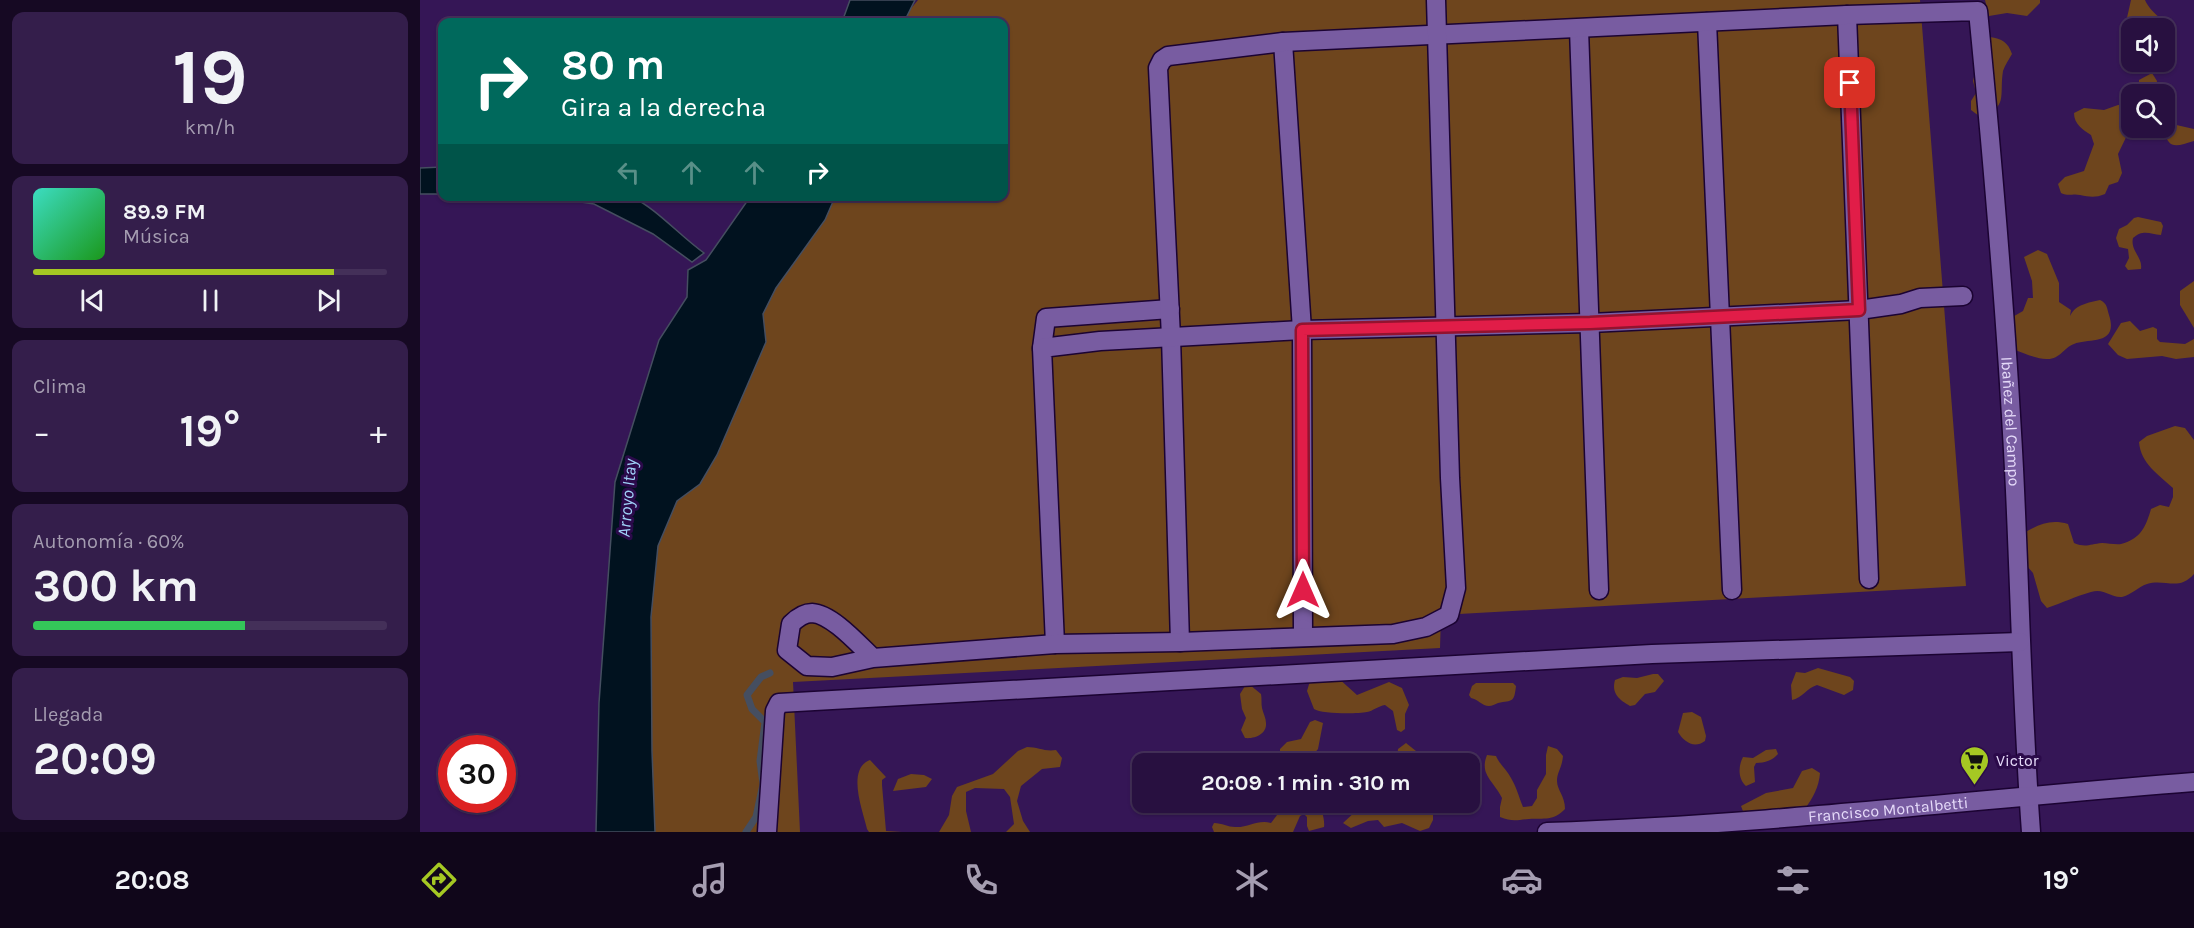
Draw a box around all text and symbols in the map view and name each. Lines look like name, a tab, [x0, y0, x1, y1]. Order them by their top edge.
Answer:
map controls	[2121, 18, 2175, 138]
button: sound	[2121, 18, 2175, 72]
text: 19	[172, 31, 248, 123]
text: 80 m	[561, 40, 665, 90]
icon: right	[462, 42, 540, 120]
pin	[1824, 57, 1875, 108]
icon: arrive	[1833, 66, 1866, 99]
button: search	[2121, 84, 2175, 138]
text: Gira a la derecha	[561, 91, 766, 123]
text: km/h	[185, 116, 235, 139]
icon: left	[612, 156, 645, 189]
icon: ahead	[675, 156, 708, 189]
icon: ahead	[738, 156, 771, 189]
icon: right	[801, 156, 834, 189]
text: 89.9 FM	[123, 199, 206, 225]
text: Música	[123, 225, 190, 248]
icon: previous	[76, 284, 109, 317]
icon: pause	[194, 284, 227, 317]
icon: next	[312, 284, 345, 317]
street label: Ibañez del Campo	[1998, 356, 2024, 487]
text: Clima	[33, 375, 87, 398]
text: 19°	[180, 405, 240, 457]
text: −	[33, 413, 50, 451]
text: +	[370, 413, 387, 451]
water label: Arroyo Itay	[613, 457, 641, 538]
text: Autonomía · 60%	[33, 530, 185, 553]
position arrow	[1271, 558, 1335, 622]
text: 300 km	[33, 560, 199, 612]
text: Llegada	[33, 703, 103, 726]
text: 20:09	[33, 733, 157, 785]
speed limit sign: 30	[438, 735, 516, 813]
supermarket icon: Victor	[1959, 744, 1991, 786]
place label: Victor	[1996, 751, 2039, 770]
text: 20:09 · 1 min · 310 m	[1201, 770, 1411, 796]
street label: Francisco Montalbetti	[1807, 792, 1969, 826]
icon: directions	[418, 859, 460, 901]
icon: music	[689, 859, 731, 901]
icon: phone	[960, 859, 1002, 901]
icon: climate	[1231, 859, 1273, 901]
icon: car	[1501, 859, 1543, 901]
icon: filters	[1772, 859, 1814, 901]
text: 20:08	[114, 864, 190, 896]
text: 19°	[2043, 864, 2080, 896]

